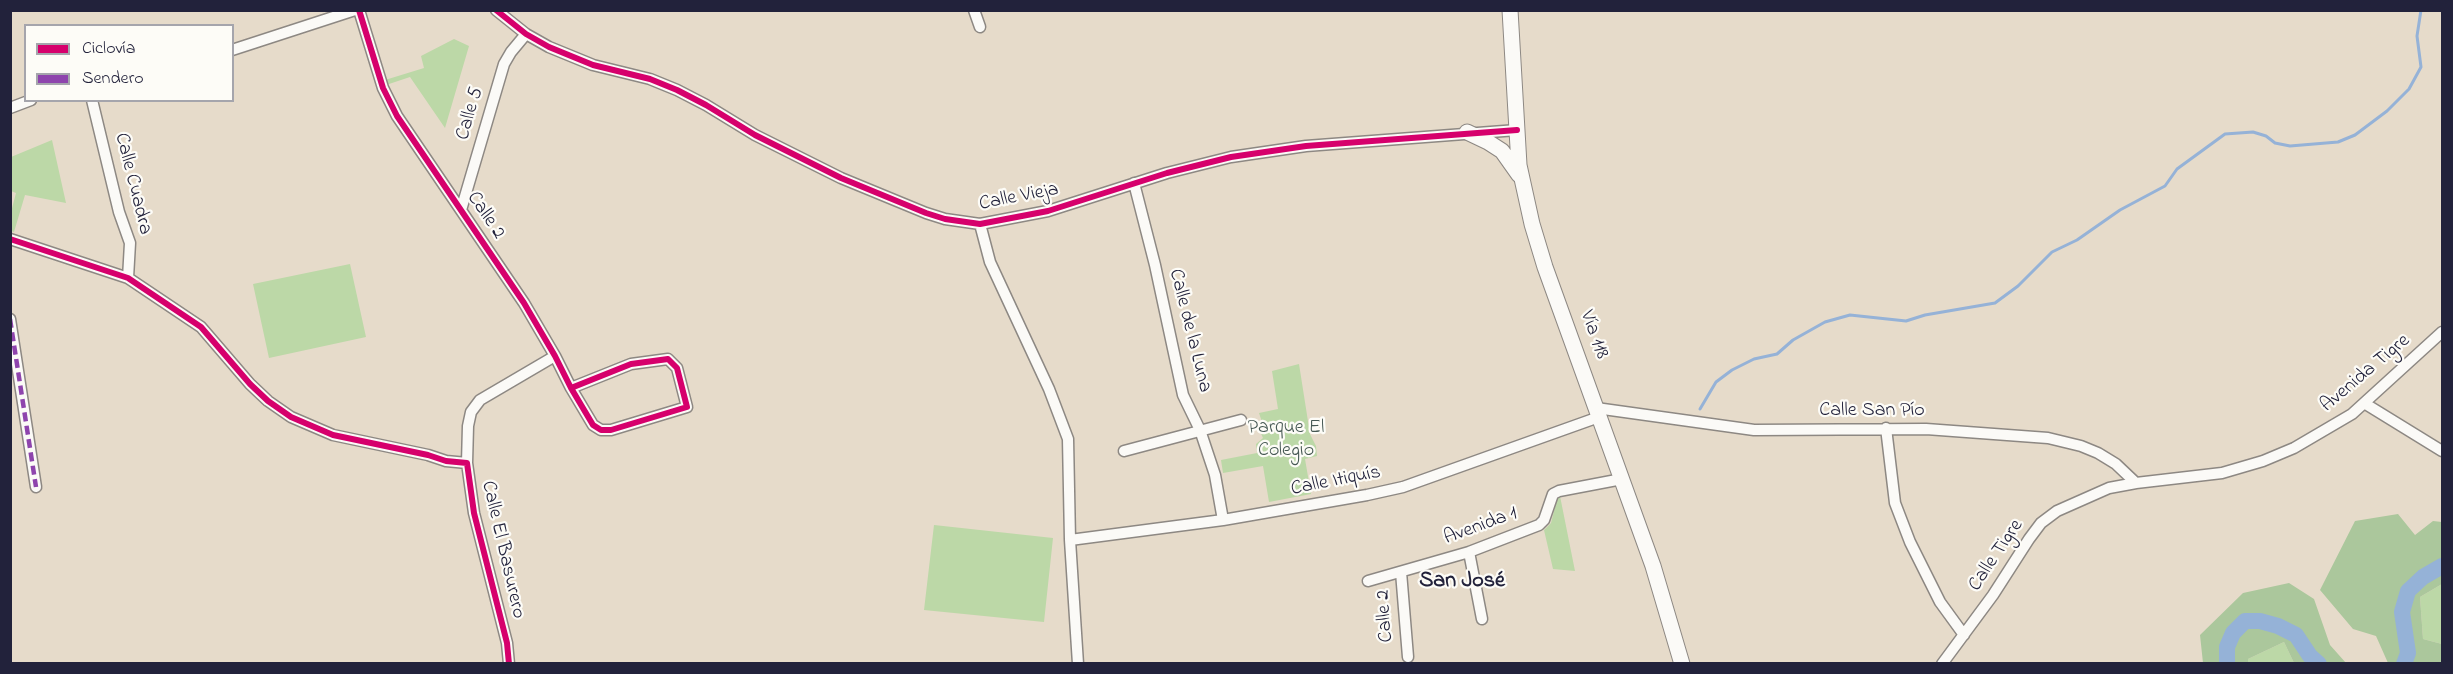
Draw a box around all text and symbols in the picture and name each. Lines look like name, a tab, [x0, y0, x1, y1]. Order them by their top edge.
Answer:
legend	[24, 24, 234, 102]
text: Ciclovía	[82, 36, 135, 62]
text: Sendero	[82, 66, 144, 92]
street label: Calle 5	[452, 85, 490, 143]
street label: Calle Cuadra	[108, 131, 156, 237]
street label: Calle Vieja	[977, 179, 1061, 217]
street label: Calle 2	[460, 188, 510, 244]
street label: Calle de la Luna	[1162, 267, 1216, 395]
street label: Vía 118	[1573, 307, 1613, 363]
street label: Avenida Tigre	[2316, 330, 2416, 418]
street label: Calle San Pío	[1819, 400, 1925, 424]
park label: Parque El Colegio	[1248, 417, 1324, 464]
street label: Calle Itiquís	[1289, 462, 1383, 502]
street label: Calle El Basurero	[475, 479, 529, 621]
street label: Avenida 1	[1441, 503, 1521, 551]
street label: Calle Tigre	[1964, 515, 2030, 597]
district label: San José	[1419, 569, 1505, 595]
street label: Calle 2	[1372, 589, 1400, 643]

